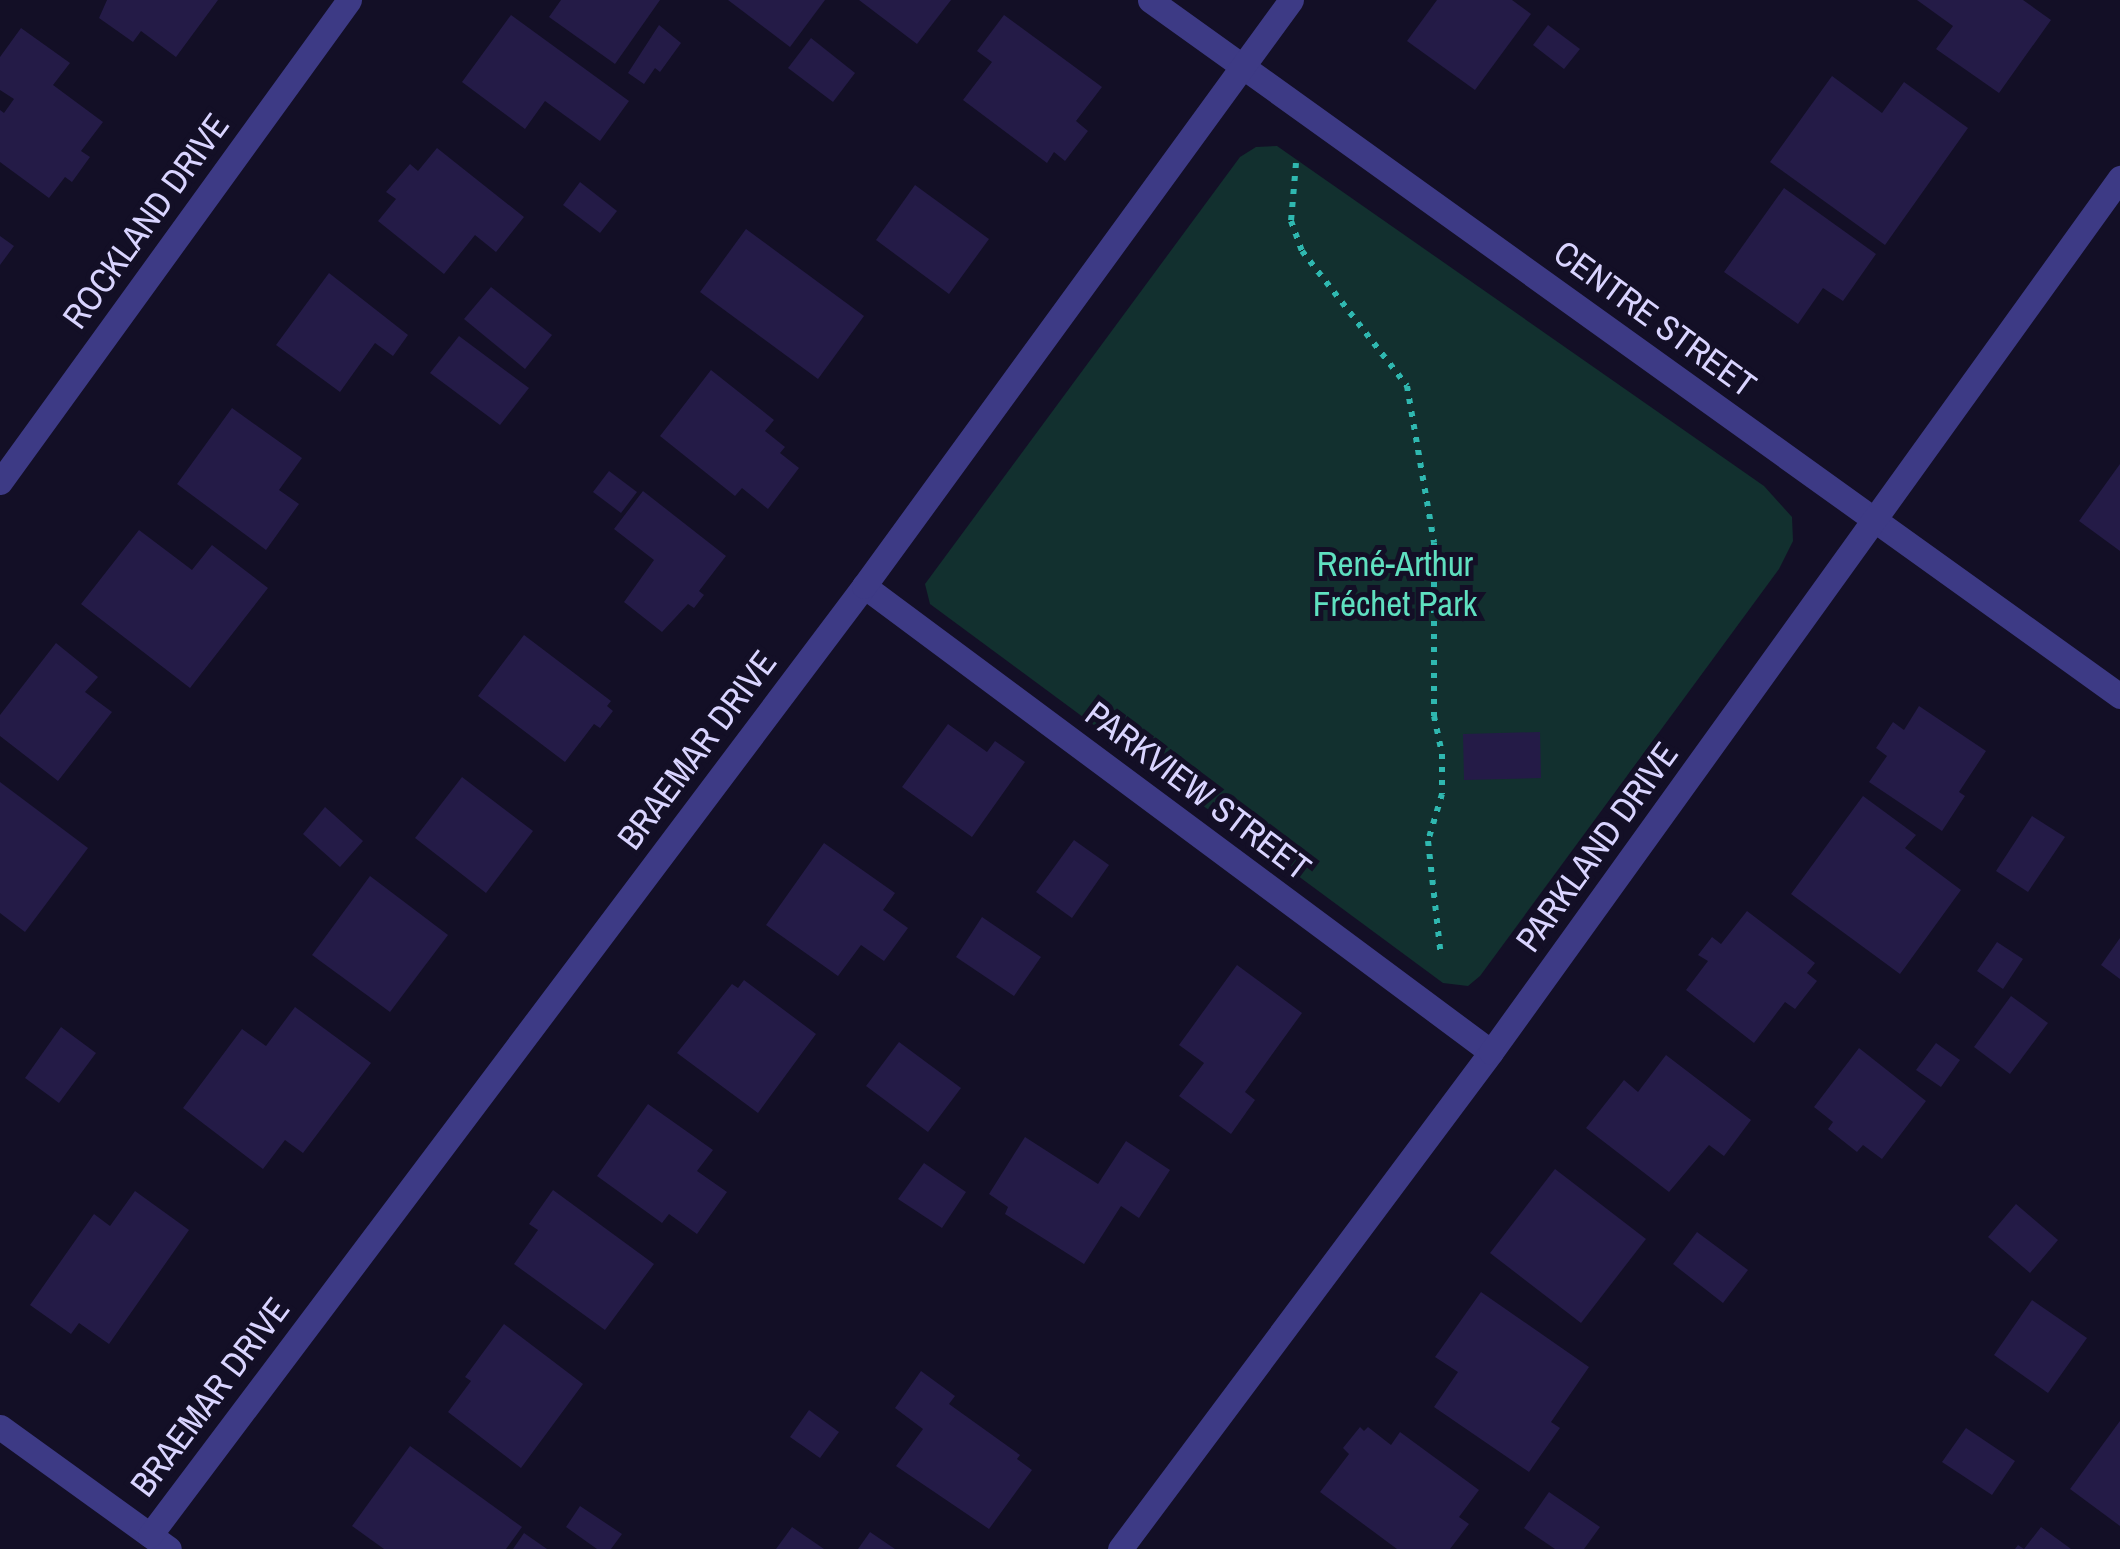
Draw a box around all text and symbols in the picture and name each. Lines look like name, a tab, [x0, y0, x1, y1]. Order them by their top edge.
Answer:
street label: ROCKLAND DRIVE	[54, 105, 238, 337]
street label: CENTRE STREET	[1546, 232, 1764, 406]
park label: René-Arthur Fréchet Park	[1313, 543, 1477, 625]
street label: BRAEMAR DRIVE	[609, 642, 785, 858]
street label: PARKVIEW STREET	[1077, 693, 1319, 889]
street label: PARKLAND DRIVE	[1507, 734, 1687, 960]
street label: BRAEMAR DRIVE	[122, 1289, 298, 1505]

